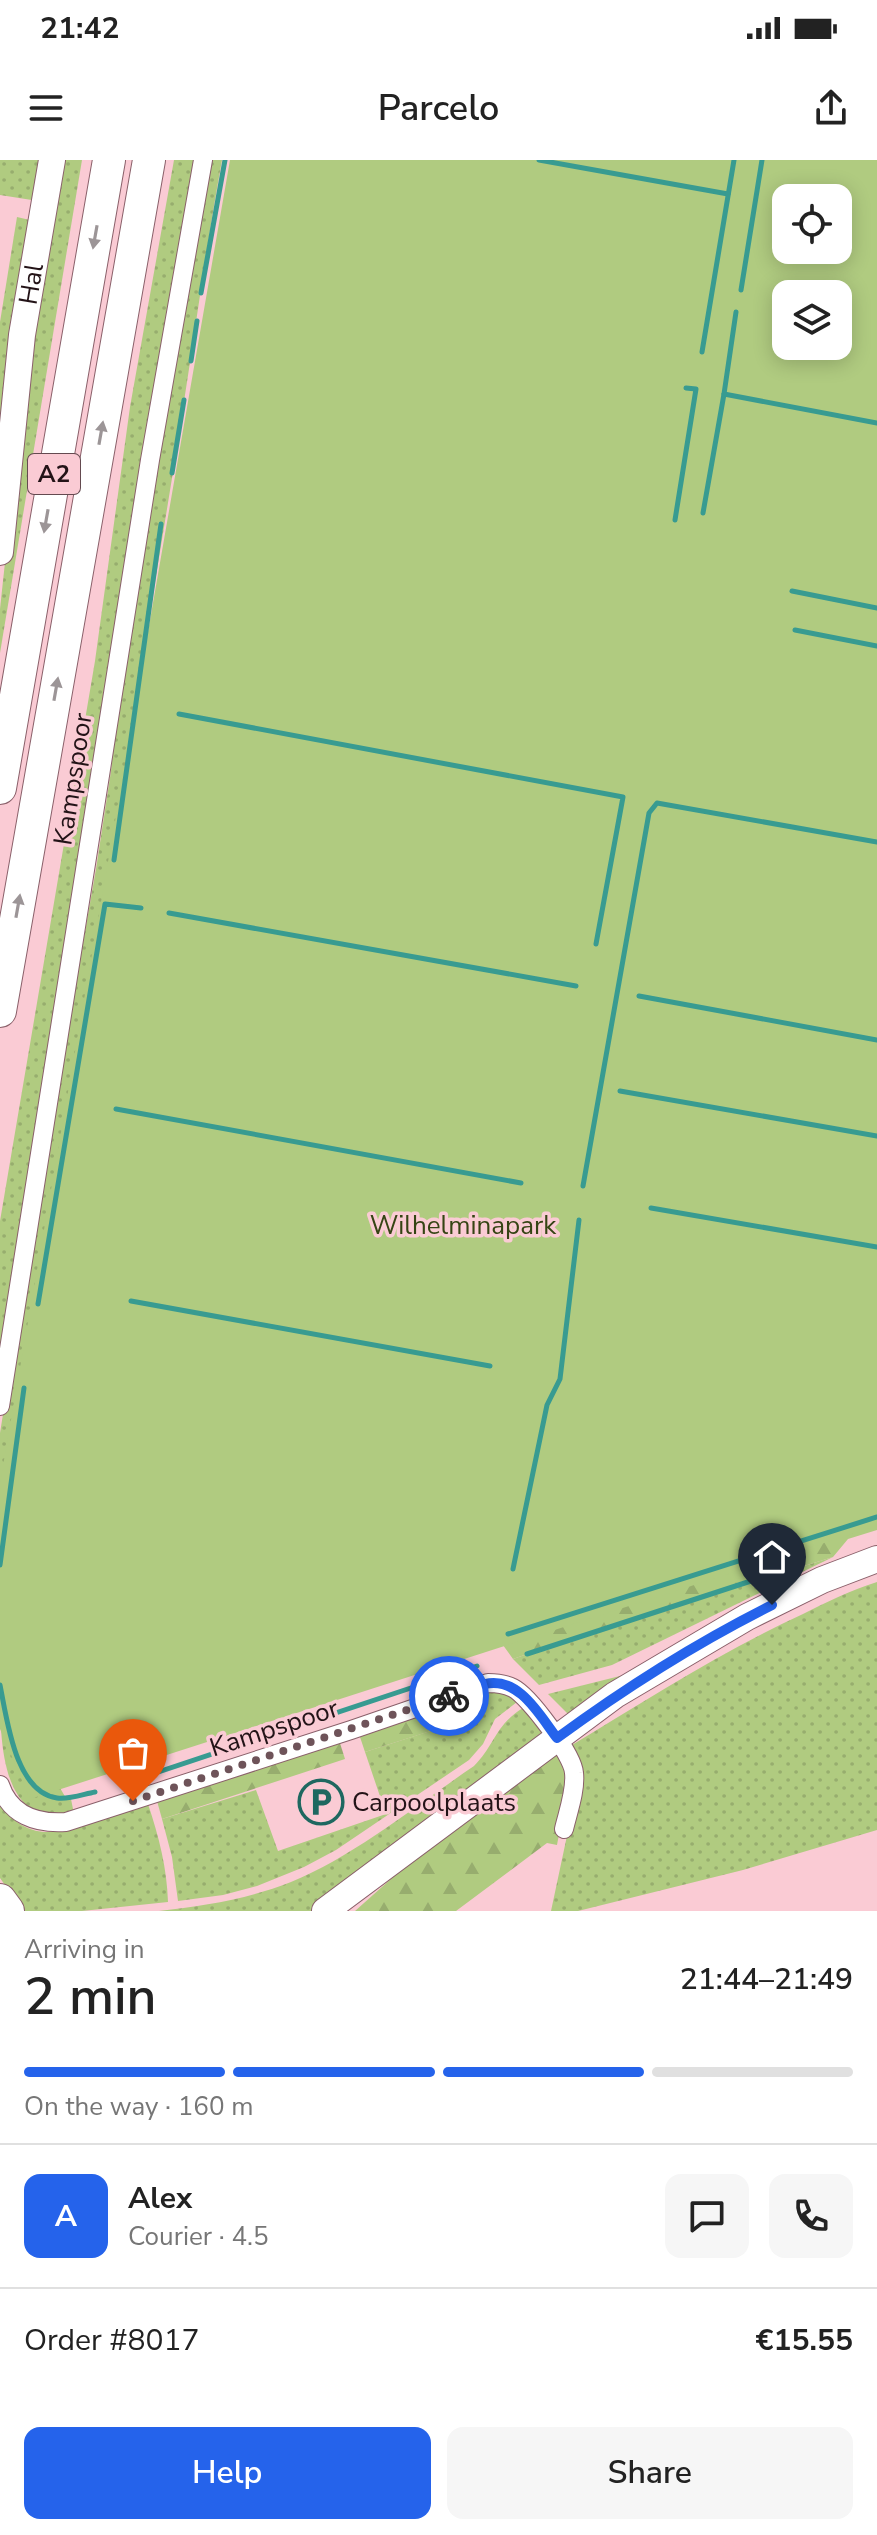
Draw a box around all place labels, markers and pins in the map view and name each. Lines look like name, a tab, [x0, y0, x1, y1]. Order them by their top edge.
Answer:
pin	[738, 1523, 806, 1605]
pin	[99, 1719, 167, 1801]
parking icon: Carpoolplaats	[297, 1778, 345, 1826]
place label: Carpoolplaats	[352, 1785, 516, 1820]

